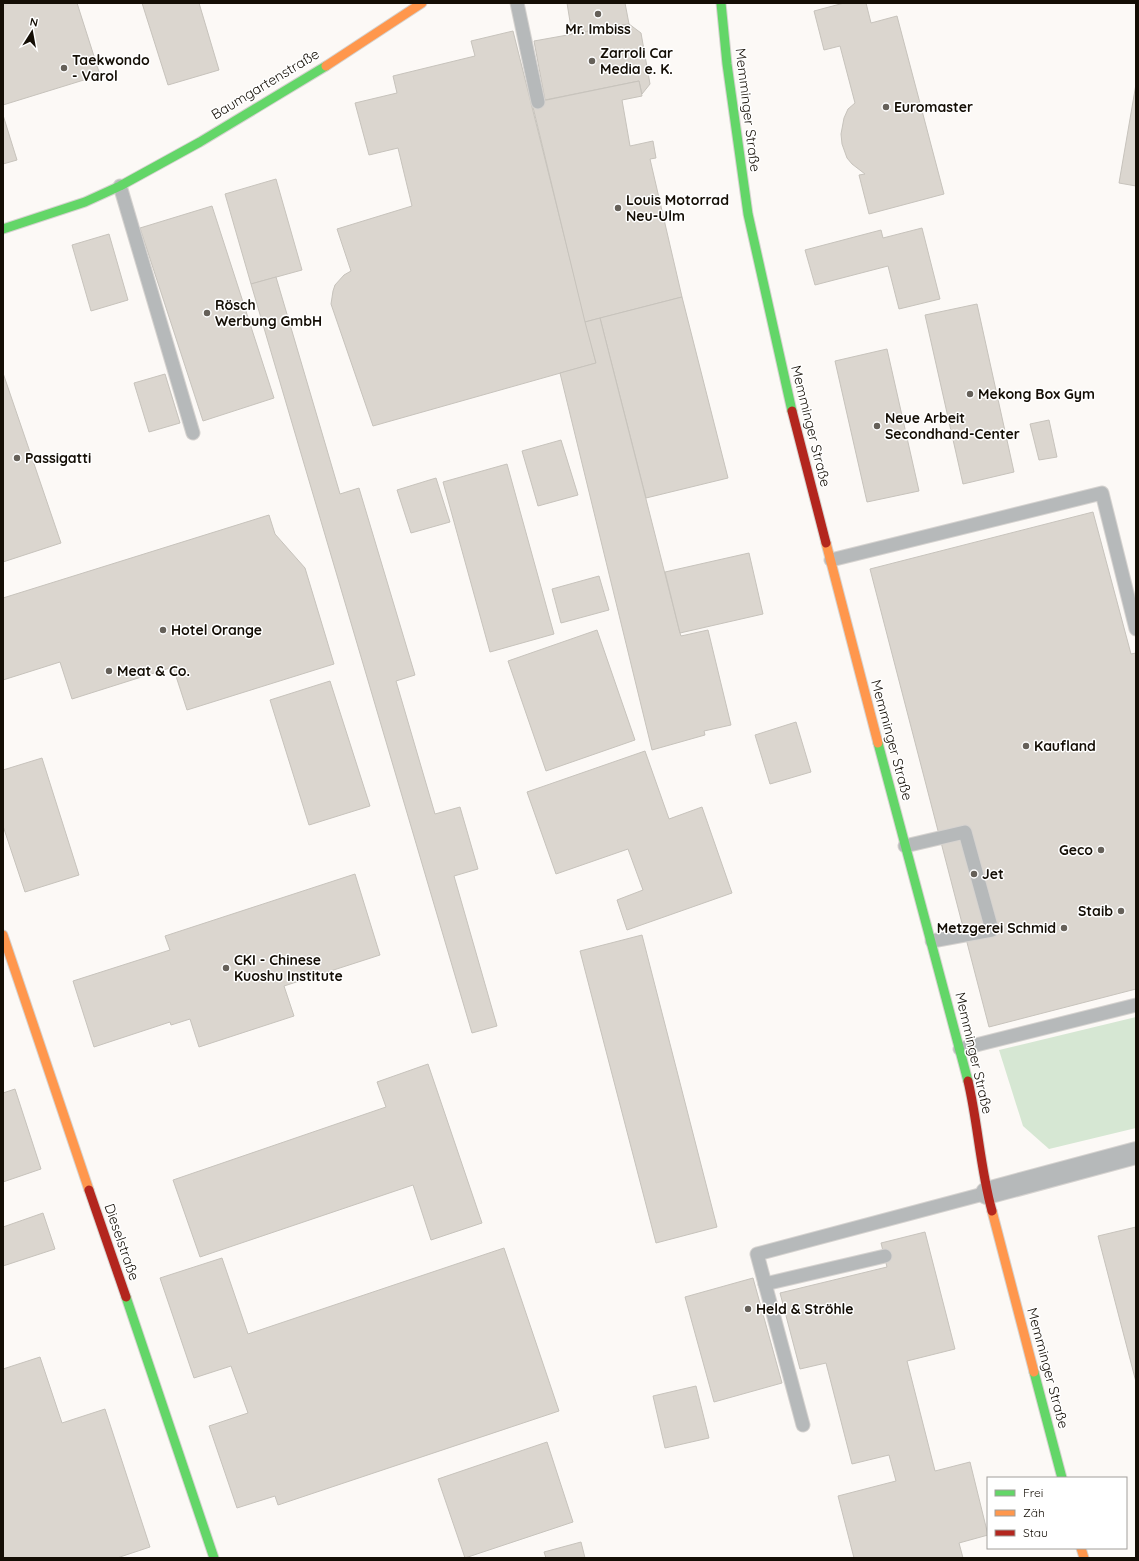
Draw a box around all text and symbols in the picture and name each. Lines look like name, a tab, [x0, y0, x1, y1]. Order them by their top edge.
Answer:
marker: Mr. Imbiss	[593, 9, 603, 19]
north arrow	[12, 12, 52, 52]
text: N	[29, 15, 39, 30]
place label: Mr. Imbiss	[565, 20, 631, 38]
place label: Zarroli Car Media e. K.	[600, 44, 673, 78]
street label: Baumgartenstraße	[208, 45, 322, 123]
street label: Memminger Straße	[731, 47, 765, 173]
place label: Taekwondo - Varol	[72, 51, 150, 85]
marker: Zarroli Car Media e. K.	[587, 56, 597, 66]
marker: Taekwondo - Varol	[59, 63, 69, 73]
place label: Euromaster	[894, 98, 973, 116]
marker: Euromaster	[881, 102, 891, 112]
place label: Louis Motorrad Neu-Ulm	[626, 191, 729, 225]
marker: Louis Motorrad Neu-Ulm	[613, 203, 623, 213]
place label: Rösch Werbung GmbH	[215, 296, 322, 330]
marker: Rösch Werbung GmbH	[202, 308, 212, 318]
street label: Memminger Straße	[787, 363, 835, 489]
place label: Mekong Box Gym	[978, 385, 1095, 403]
marker: Mekong Box Gym	[965, 389, 975, 399]
place label: Neue Arbeit Secondhand-Center	[885, 409, 1020, 443]
marker: Neue Arbeit Secondhand-Center	[872, 421, 882, 431]
place label: Passigatti	[25, 449, 91, 467]
marker: Passigatti	[12, 453, 22, 463]
place label: Hotel Orange	[171, 621, 262, 639]
marker: Hotel Orange	[158, 625, 168, 635]
place label: Meat & Co.	[117, 662, 190, 680]
marker: Meat & Co.	[104, 666, 114, 676]
street label: Memminger Straße	[867, 678, 917, 802]
place label: Kaufland	[1034, 737, 1096, 755]
marker: Kaufland	[1021, 741, 1031, 751]
place label: Geco	[1059, 841, 1093, 859]
marker: Geco	[1096, 845, 1106, 855]
place label: Jet	[982, 865, 1004, 883]
marker: Jet	[969, 869, 979, 879]
place label: Staib	[1078, 902, 1113, 920]
marker: Staib	[1116, 906, 1126, 916]
place label: Metzgerei Schmid	[937, 919, 1056, 937]
marker: Metzgerei Schmid	[1059, 923, 1069, 933]
place label: CKI - Chinese Kuoshu Institute	[234, 951, 343, 985]
marker: CKI - Chinese Kuoshu Institute	[221, 963, 231, 973]
street label: Memminger Straße	[951, 990, 997, 1116]
street label: Dieselstraße	[100, 1201, 144, 1283]
place label: Held & Ströhle	[756, 1300, 854, 1318]
marker: Held & Ströhle	[743, 1304, 753, 1314]
street label: Memminger Straße	[1023, 1306, 1073, 1430]
legend	[987, 1477, 1127, 1549]
text: Frei	[1023, 1485, 1043, 1500]
text: Zäh	[1023, 1505, 1045, 1520]
text: Stau	[1023, 1525, 1048, 1540]

